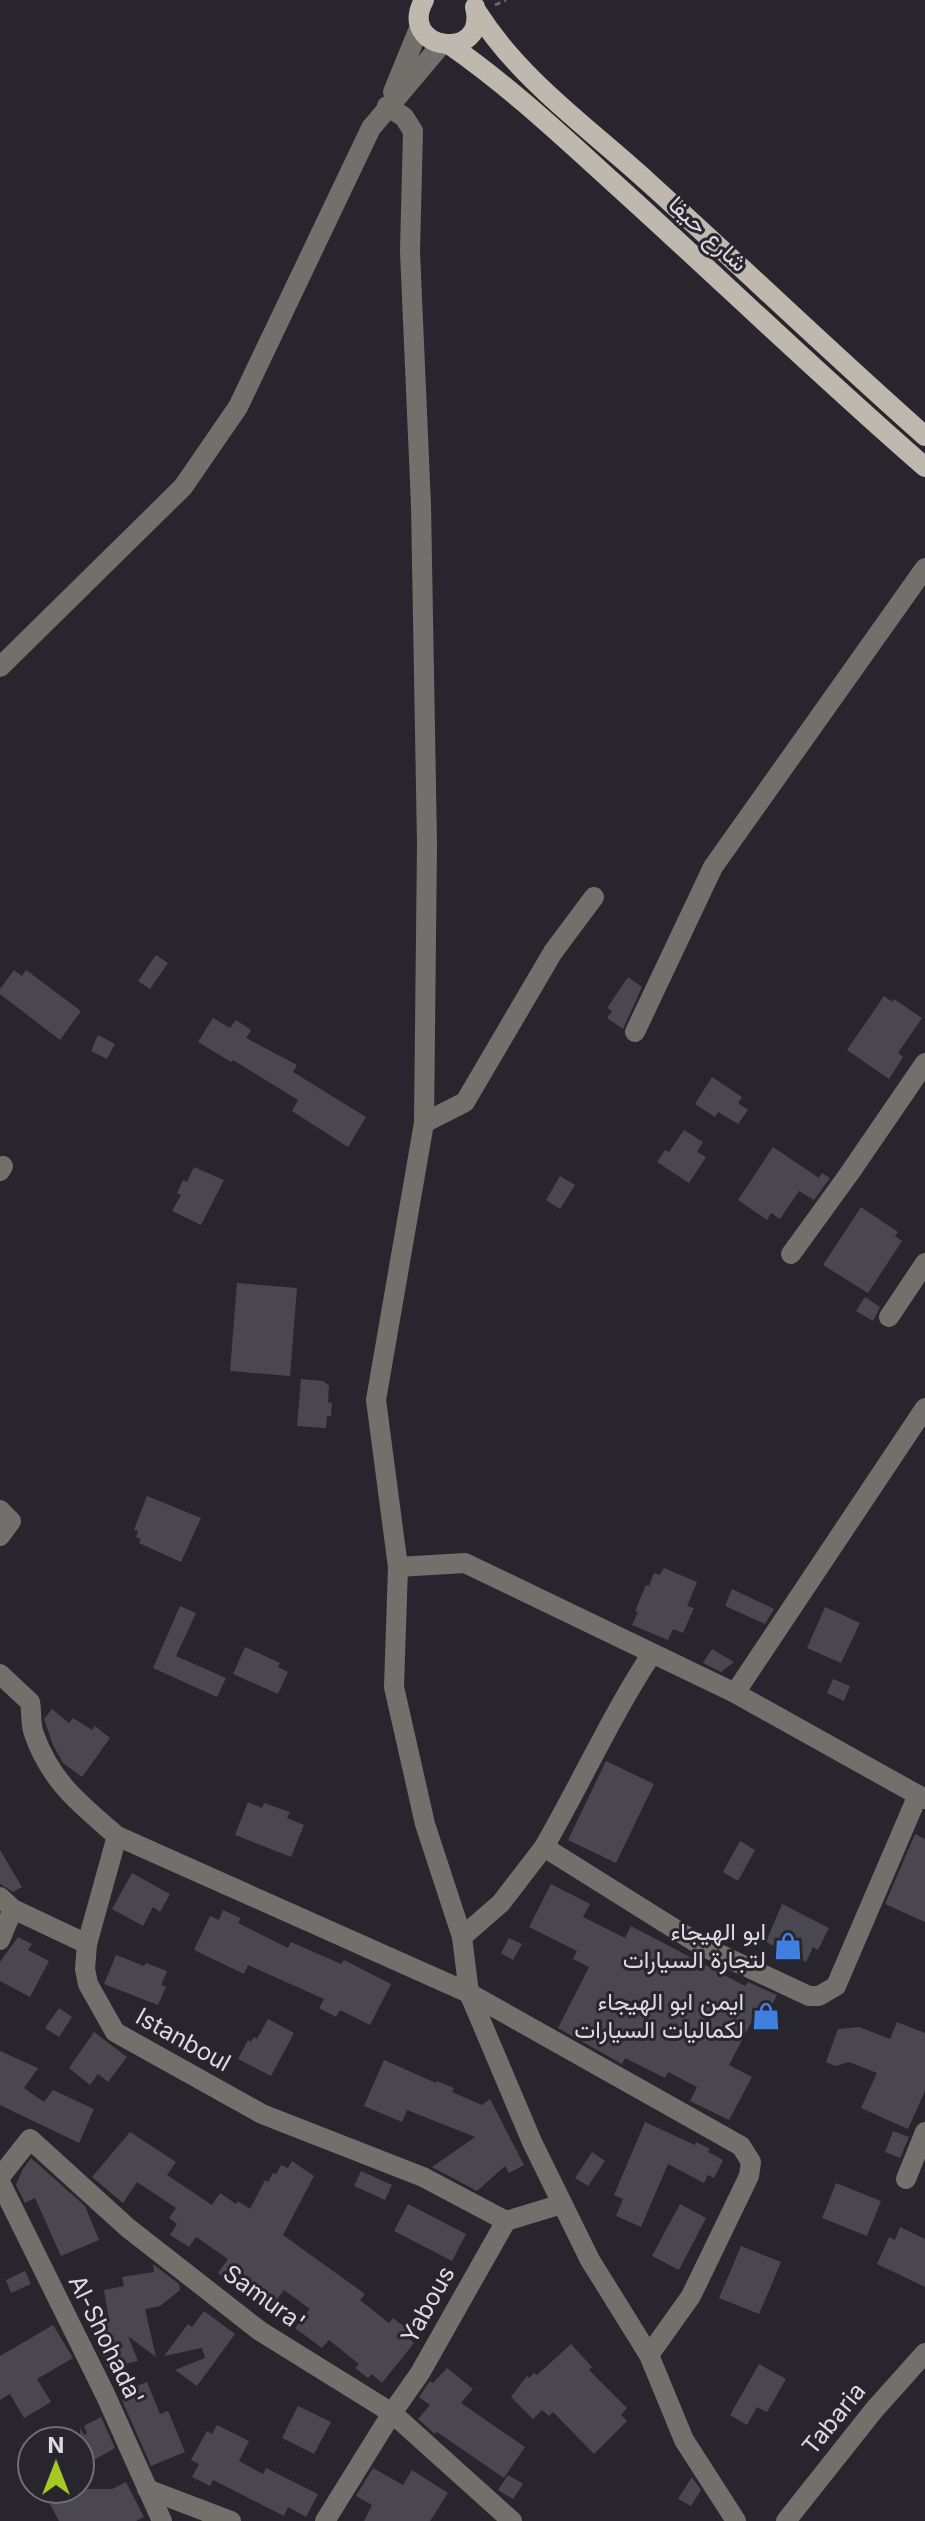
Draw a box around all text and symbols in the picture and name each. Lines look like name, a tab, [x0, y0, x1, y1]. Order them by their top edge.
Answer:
street label: شارع حيفا	[661, 190, 754, 279]
place label: ابو الهيجاء لتجارة السيارات	[623, 1917, 766, 1975]
shop icon: ابو الهيجاء لتجارة السيارات	[773, 1931, 803, 1961]
place label: ايمن ابو الهيجاء لكماليات السيارات	[574, 1987, 744, 2045]
shop icon: ايمن ابو الهيجاء لكماليات السيارات	[751, 2001, 781, 2031]
street label: Istanboul	[131, 2002, 236, 2077]
street label: Samura'	[218, 2258, 311, 2337]
street label: Yabous	[395, 2261, 461, 2349]
street label: Al-Shohada'	[63, 2270, 150, 2409]
street label: Tabaria	[796, 2377, 871, 2461]
north arrow	[16, 2425, 96, 2505]
text: N	[48, 2432, 64, 2458]

